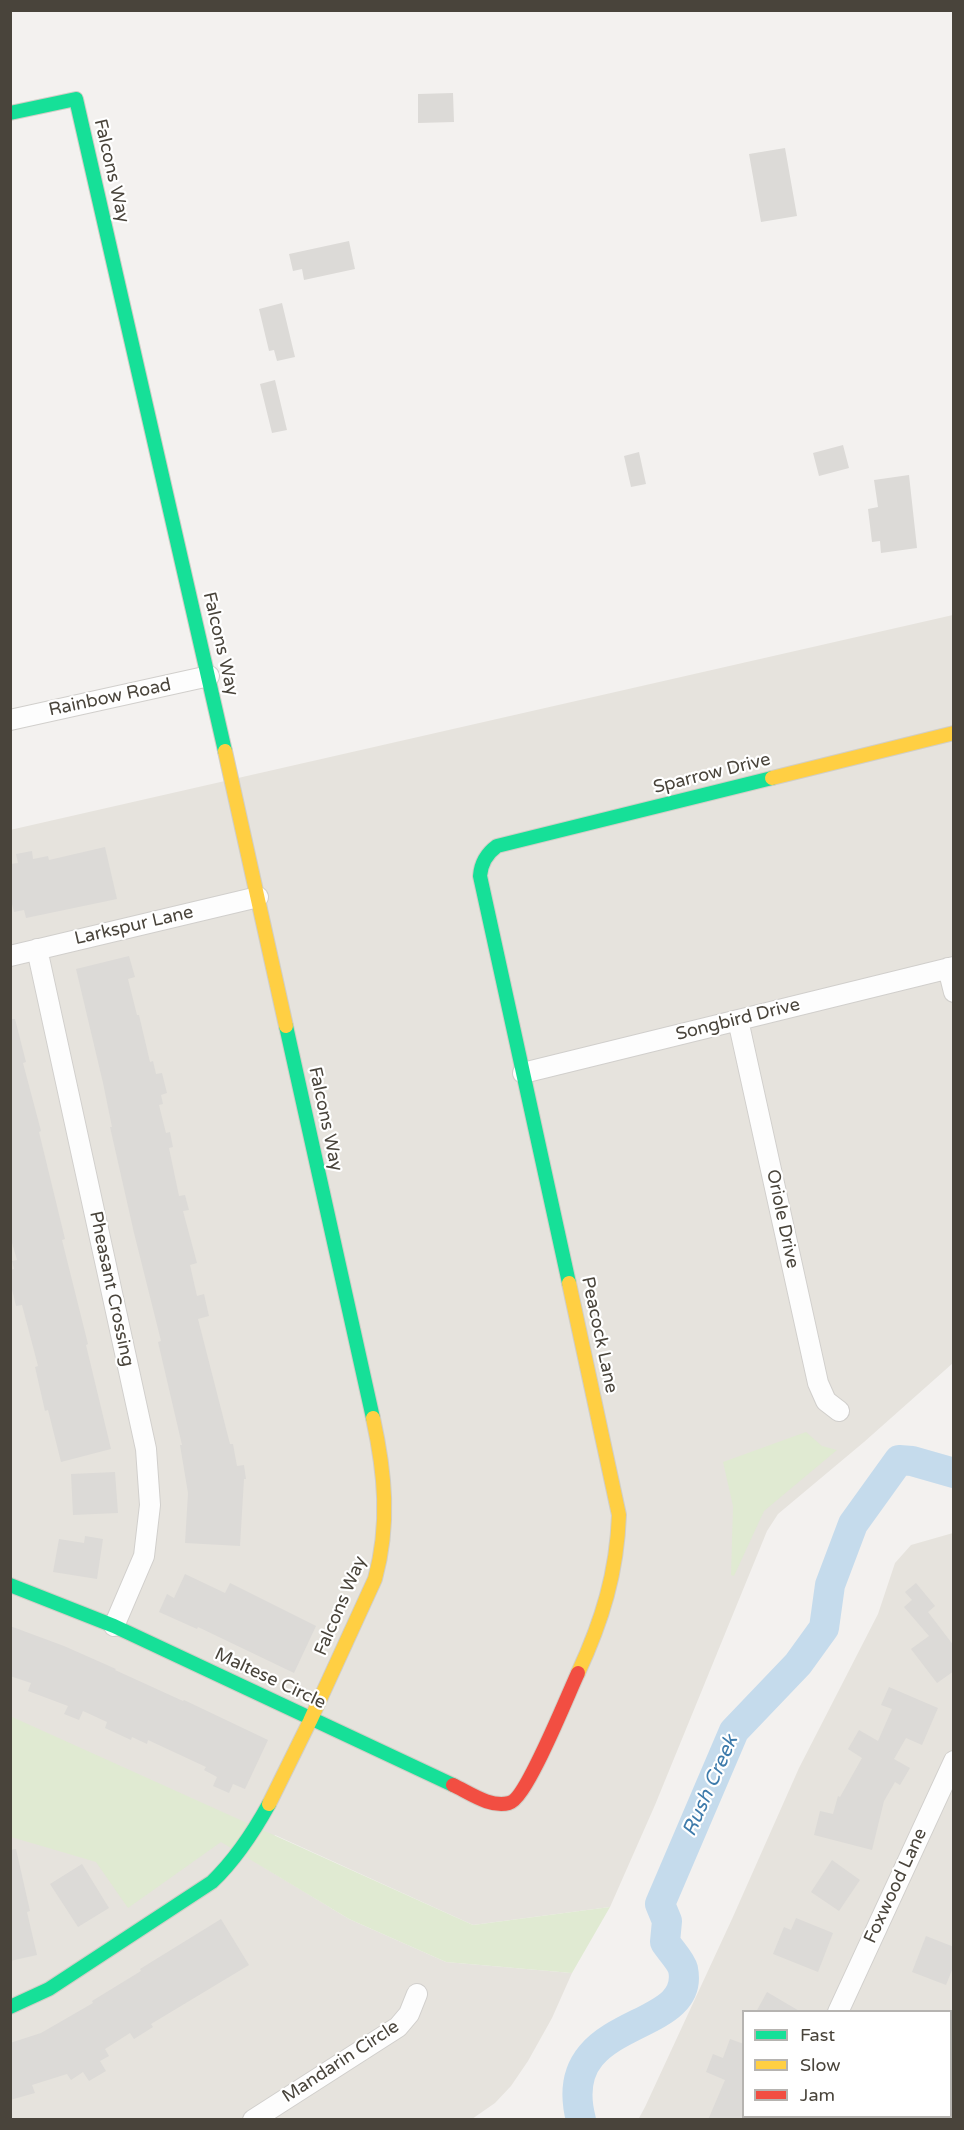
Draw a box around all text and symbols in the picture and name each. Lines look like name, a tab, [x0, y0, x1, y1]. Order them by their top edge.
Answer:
street label: Falcons Way	[89, 117, 133, 225]
street label: Falcons Way	[198, 590, 242, 698]
street label: Rainbow Road	[47, 674, 173, 722]
street label: Sparrow Drive	[651, 749, 773, 799]
street label: Larkspur Lane	[72, 902, 196, 950]
street label: Songbird Drive	[674, 994, 802, 1046]
street label: Falcons Way	[303, 1065, 347, 1173]
street label: Oriole Drive	[761, 1168, 803, 1270]
street label: Pheasant Crossing	[84, 1209, 138, 1369]
street label: Peacock Lane	[576, 1275, 622, 1395]
street label: Falcons Way	[310, 1553, 372, 1659]
street label: Maltese Circle	[211, 1644, 329, 1714]
water label: Rush Creek	[678, 1732, 744, 1840]
street label: Foxwood Lane	[860, 1825, 932, 1947]
legend	[742, 2010, 952, 2118]
street label: Mandarin Circle	[279, 2016, 403, 2108]
text: Fast	[800, 2024, 835, 2046]
text: Slow	[800, 2054, 841, 2076]
text: Jam	[800, 2084, 835, 2106]

